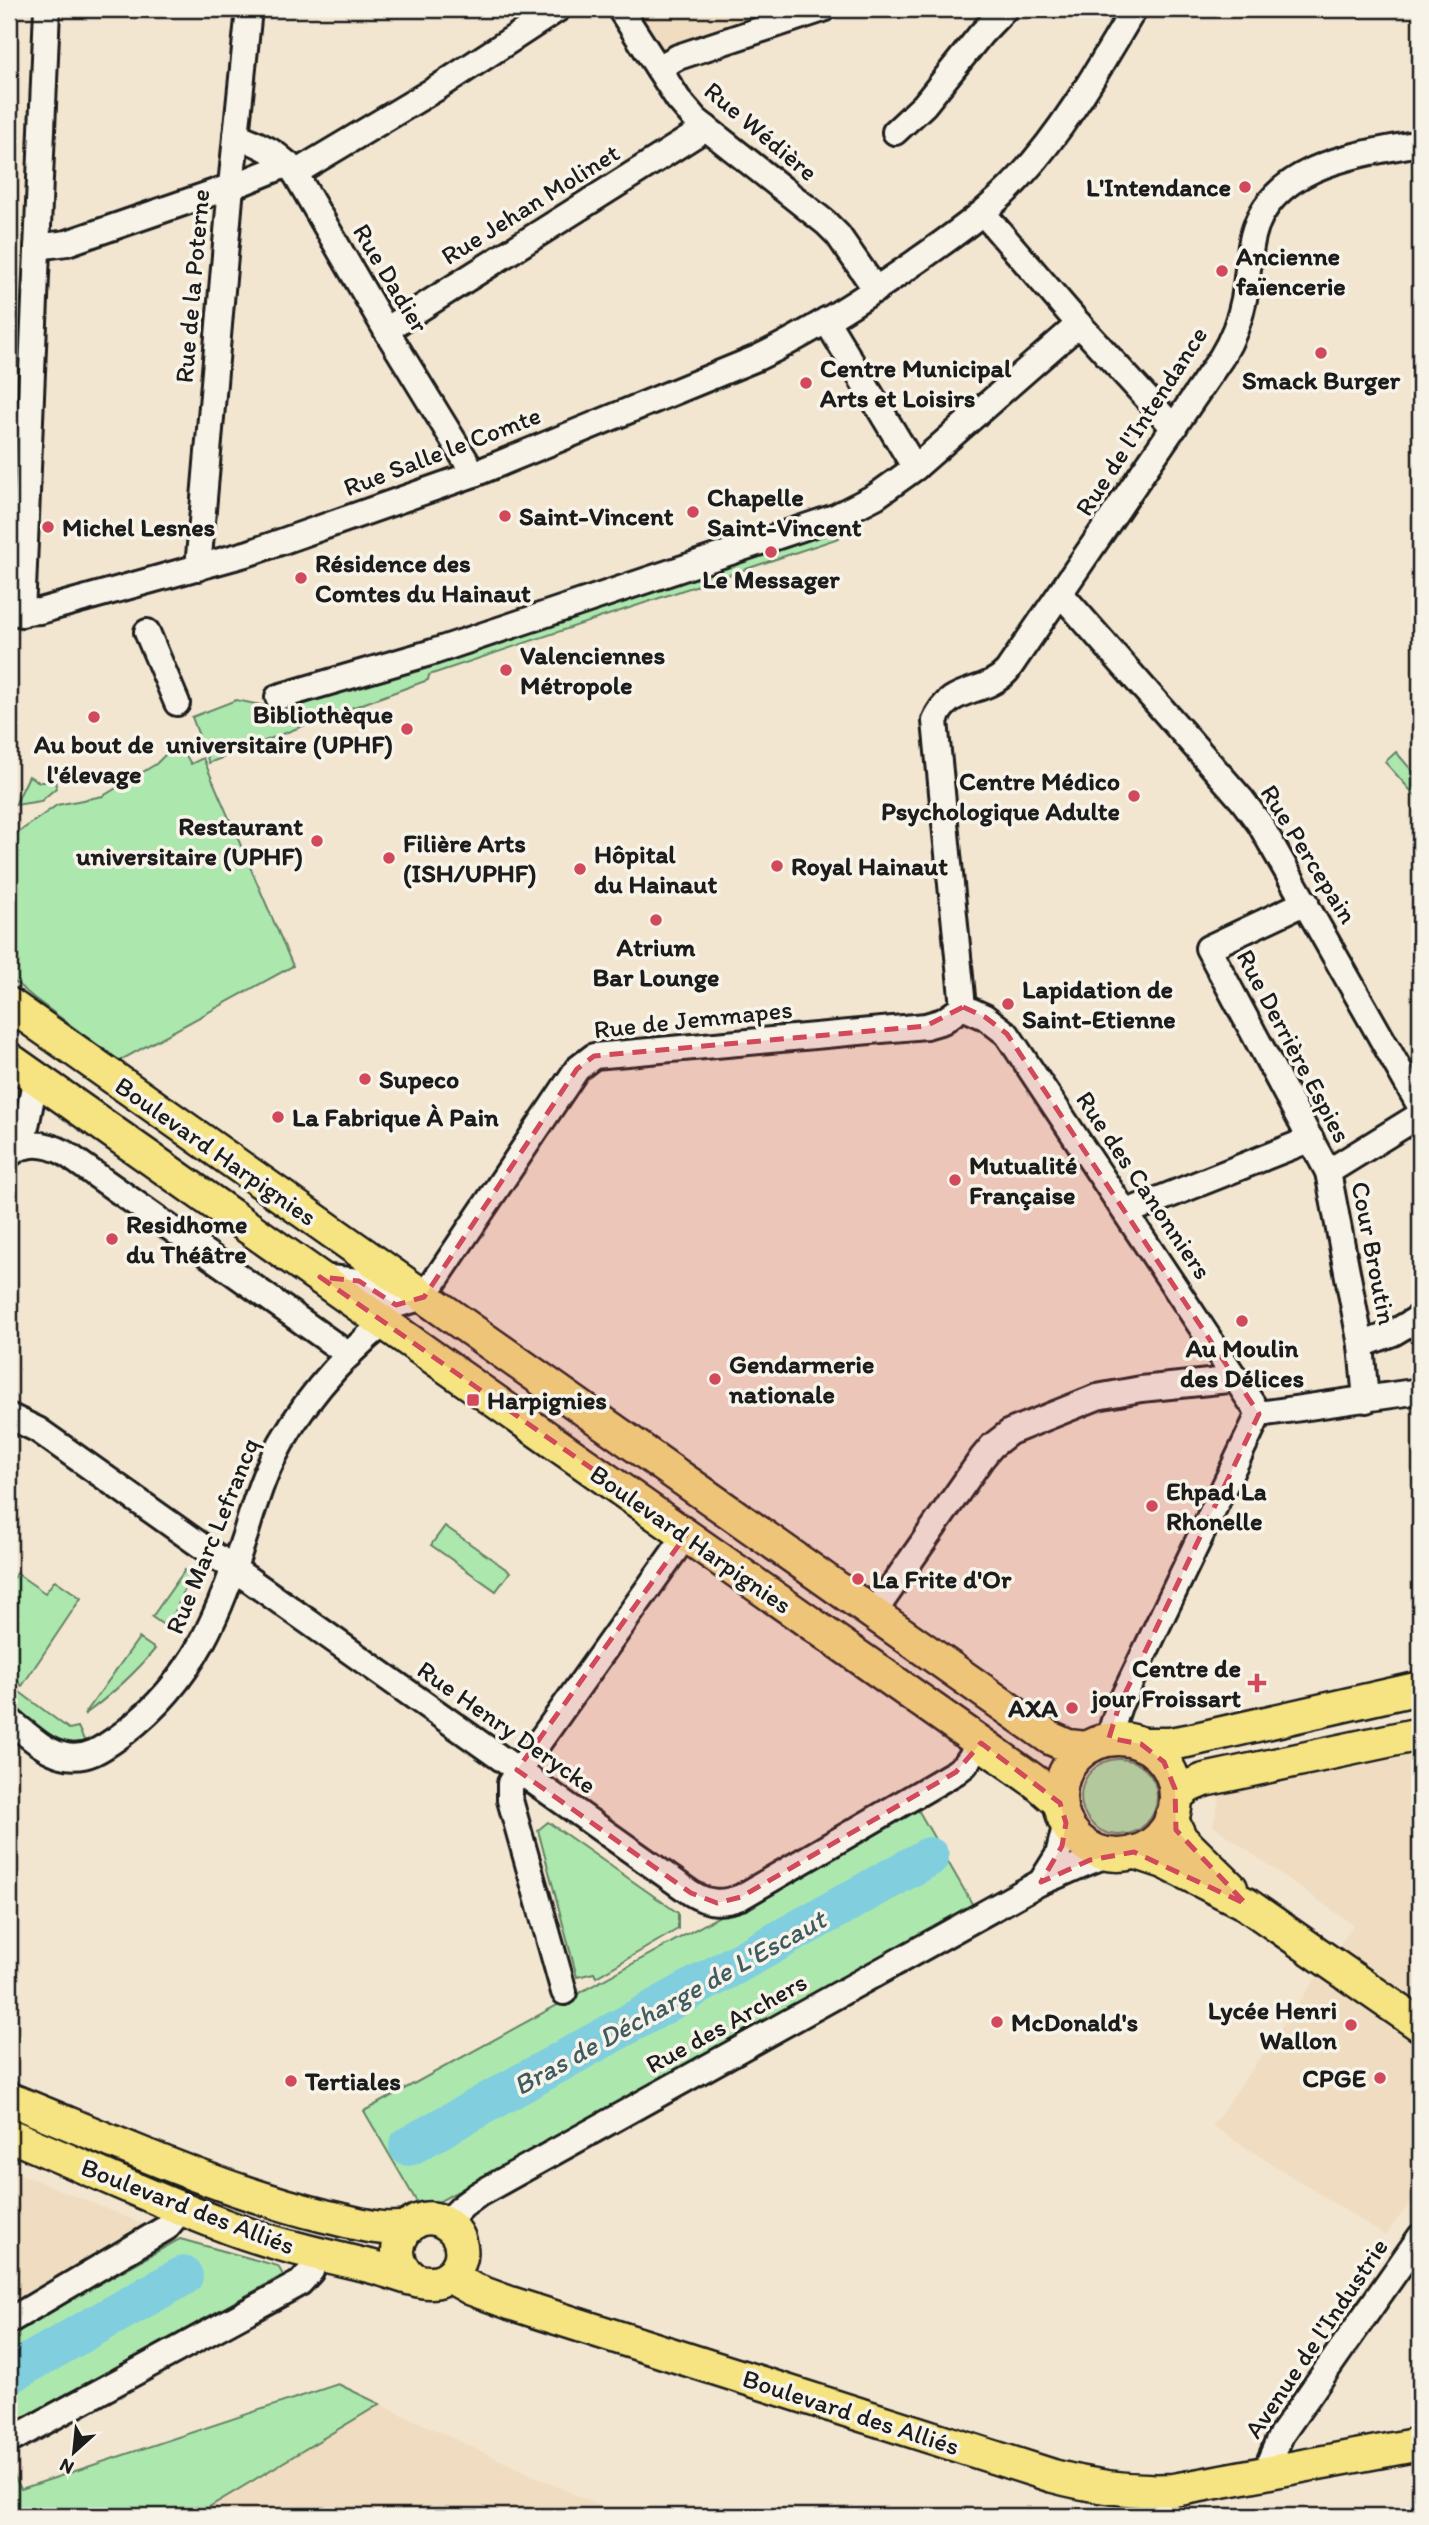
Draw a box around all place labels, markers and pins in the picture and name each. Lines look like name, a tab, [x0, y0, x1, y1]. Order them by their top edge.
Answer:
place label: L'Intendance	[1086, 171, 1231, 203]
marker: L'Intendance	[1237, 179, 1253, 195]
place label: Ancienne faïencerie	[1235, 240, 1346, 302]
marker: Ancienne faïencerie	[1214, 263, 1230, 279]
marker: Smack Burger	[1313, 345, 1329, 361]
place label: Centre Municipal Arts et Loisirs	[819, 352, 1012, 414]
place label: Smack Burger	[1242, 364, 1401, 396]
marker: Centre Municipal Arts et Loisirs	[798, 375, 814, 391]
place label: Chapelle Saint-Vincent	[707, 481, 862, 543]
place label: Saint-Vincent	[519, 500, 674, 532]
marker: Chapelle Saint-Vincent	[685, 504, 701, 520]
marker: Saint-Vincent	[497, 508, 513, 524]
place label: Michel Lesnes	[62, 511, 216, 543]
marker: Michel Lesnes	[40, 519, 56, 535]
marker: Le Messager	[763, 544, 779, 560]
place label: Résidence des Comtes du Hainaut	[315, 547, 531, 609]
place label: Le Messager	[702, 563, 840, 595]
marker: Résidence des Comtes du Hainaut	[293, 570, 309, 586]
place label: Valenciennes Métropole	[520, 639, 665, 701]
marker: Valenciennes Métropole	[498, 662, 514, 678]
place label: Bibliothèque universitaire (UPHF)	[165, 698, 393, 760]
marker: Au bout de l'élevage	[86, 709, 102, 725]
marker: Bibliothèque universitaire (UPHF)	[399, 721, 415, 737]
place label: Au bout de l'élevage	[33, 728, 154, 790]
place label: Centre Médico Psychologique Adulte	[881, 765, 1120, 827]
marker: Centre Médico Psychologique Adulte	[1126, 788, 1142, 804]
place label: Restaurant universitaire (UPHF)	[75, 810, 303, 872]
place label: Filière Arts (ISH/UPHF)	[403, 827, 536, 889]
marker: Restaurant universitaire (UPHF)	[309, 833, 325, 849]
place label: Hôpital du Hainaut	[594, 838, 718, 900]
marker: Filière Arts (ISH/UPHF)	[381, 850, 397, 866]
place label: Royal Hainaut	[791, 850, 948, 882]
marker: Royal Hainaut	[769, 858, 785, 874]
marker: Hôpital du Hainaut	[572, 861, 588, 877]
marker: Atrium Bar Lounge	[648, 912, 664, 928]
place label: Atrium Bar Lounge	[593, 931, 719, 993]
place label: Lapidation de Saint-Etienne	[1022, 973, 1176, 1035]
marker: Lapidation de Saint-Etienne	[1000, 996, 1016, 1012]
place label: Supeco	[379, 1063, 459, 1095]
marker: Supeco	[357, 1071, 373, 1087]
place label: La Fabrique À Pain	[292, 1101, 499, 1133]
marker: La Fabrique À Pain	[270, 1109, 286, 1125]
place label: Mutualité Française	[969, 1149, 1077, 1211]
marker: Mutualité Française	[947, 1172, 963, 1188]
place label: Residhome du Théâtre	[126, 1208, 247, 1270]
marker: Residhome du Théâtre	[104, 1231, 120, 1247]
marker: Au Moulin des Délices	[1234, 1313, 1250, 1329]
place label: Au Moulin des Délices	[1180, 1332, 1304, 1394]
place label: Gendarmerie nationale	[728, 1348, 874, 1410]
marker: Gendarmerie nationale	[707, 1371, 723, 1387]
place label: Harpignies	[487, 1384, 607, 1416]
marker: Harpignies	[465, 1392, 481, 1408]
place label: Ehpad La Rhonelle	[1166, 1475, 1267, 1537]
marker: Ehpad La Rhonelle	[1144, 1498, 1160, 1514]
place label: La Frite d'Or	[872, 1563, 1012, 1595]
marker: La Frite d'Or	[850, 1571, 866, 1587]
place label: Centre de jour Froissart	[1090, 1652, 1241, 1714]
marker: Centre de jour Froissart	[1247, 1673, 1267, 1693]
place label: AXA	[1007, 1692, 1058, 1724]
marker: AXA	[1064, 1700, 1080, 1716]
place label: Lycée Henri Wallon	[1208, 1994, 1337, 2056]
place label: McDonald's	[1011, 2006, 1138, 2038]
marker: McDonald's	[989, 2014, 1005, 2030]
marker: Lycée Henri Wallon	[1343, 2017, 1359, 2033]
place label: CPGE	[1302, 2062, 1366, 2094]
place label: Tertiales	[304, 2065, 401, 2097]
marker: CPGE	[1372, 2070, 1388, 2086]
marker: Tertiales	[283, 2073, 299, 2089]

